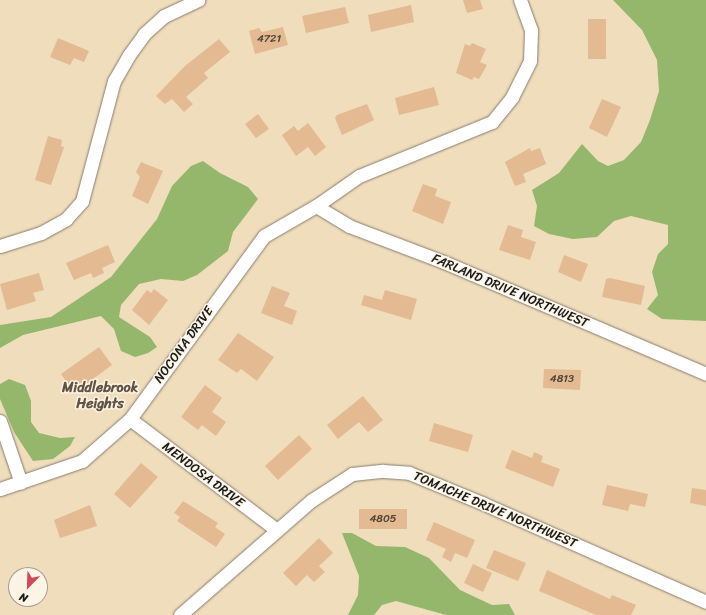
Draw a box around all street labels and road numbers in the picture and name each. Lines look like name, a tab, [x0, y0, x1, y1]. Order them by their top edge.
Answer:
street label: FARLAND DRIVE NORTHWEST	[429, 251, 591, 331]
street label: NOCONA DRIVE	[151, 304, 217, 386]
street label: MENDOSA DRIVE	[159, 439, 247, 511]
street label: TOMACHE DRIVE NORTHWEST	[412, 469, 578, 551]

